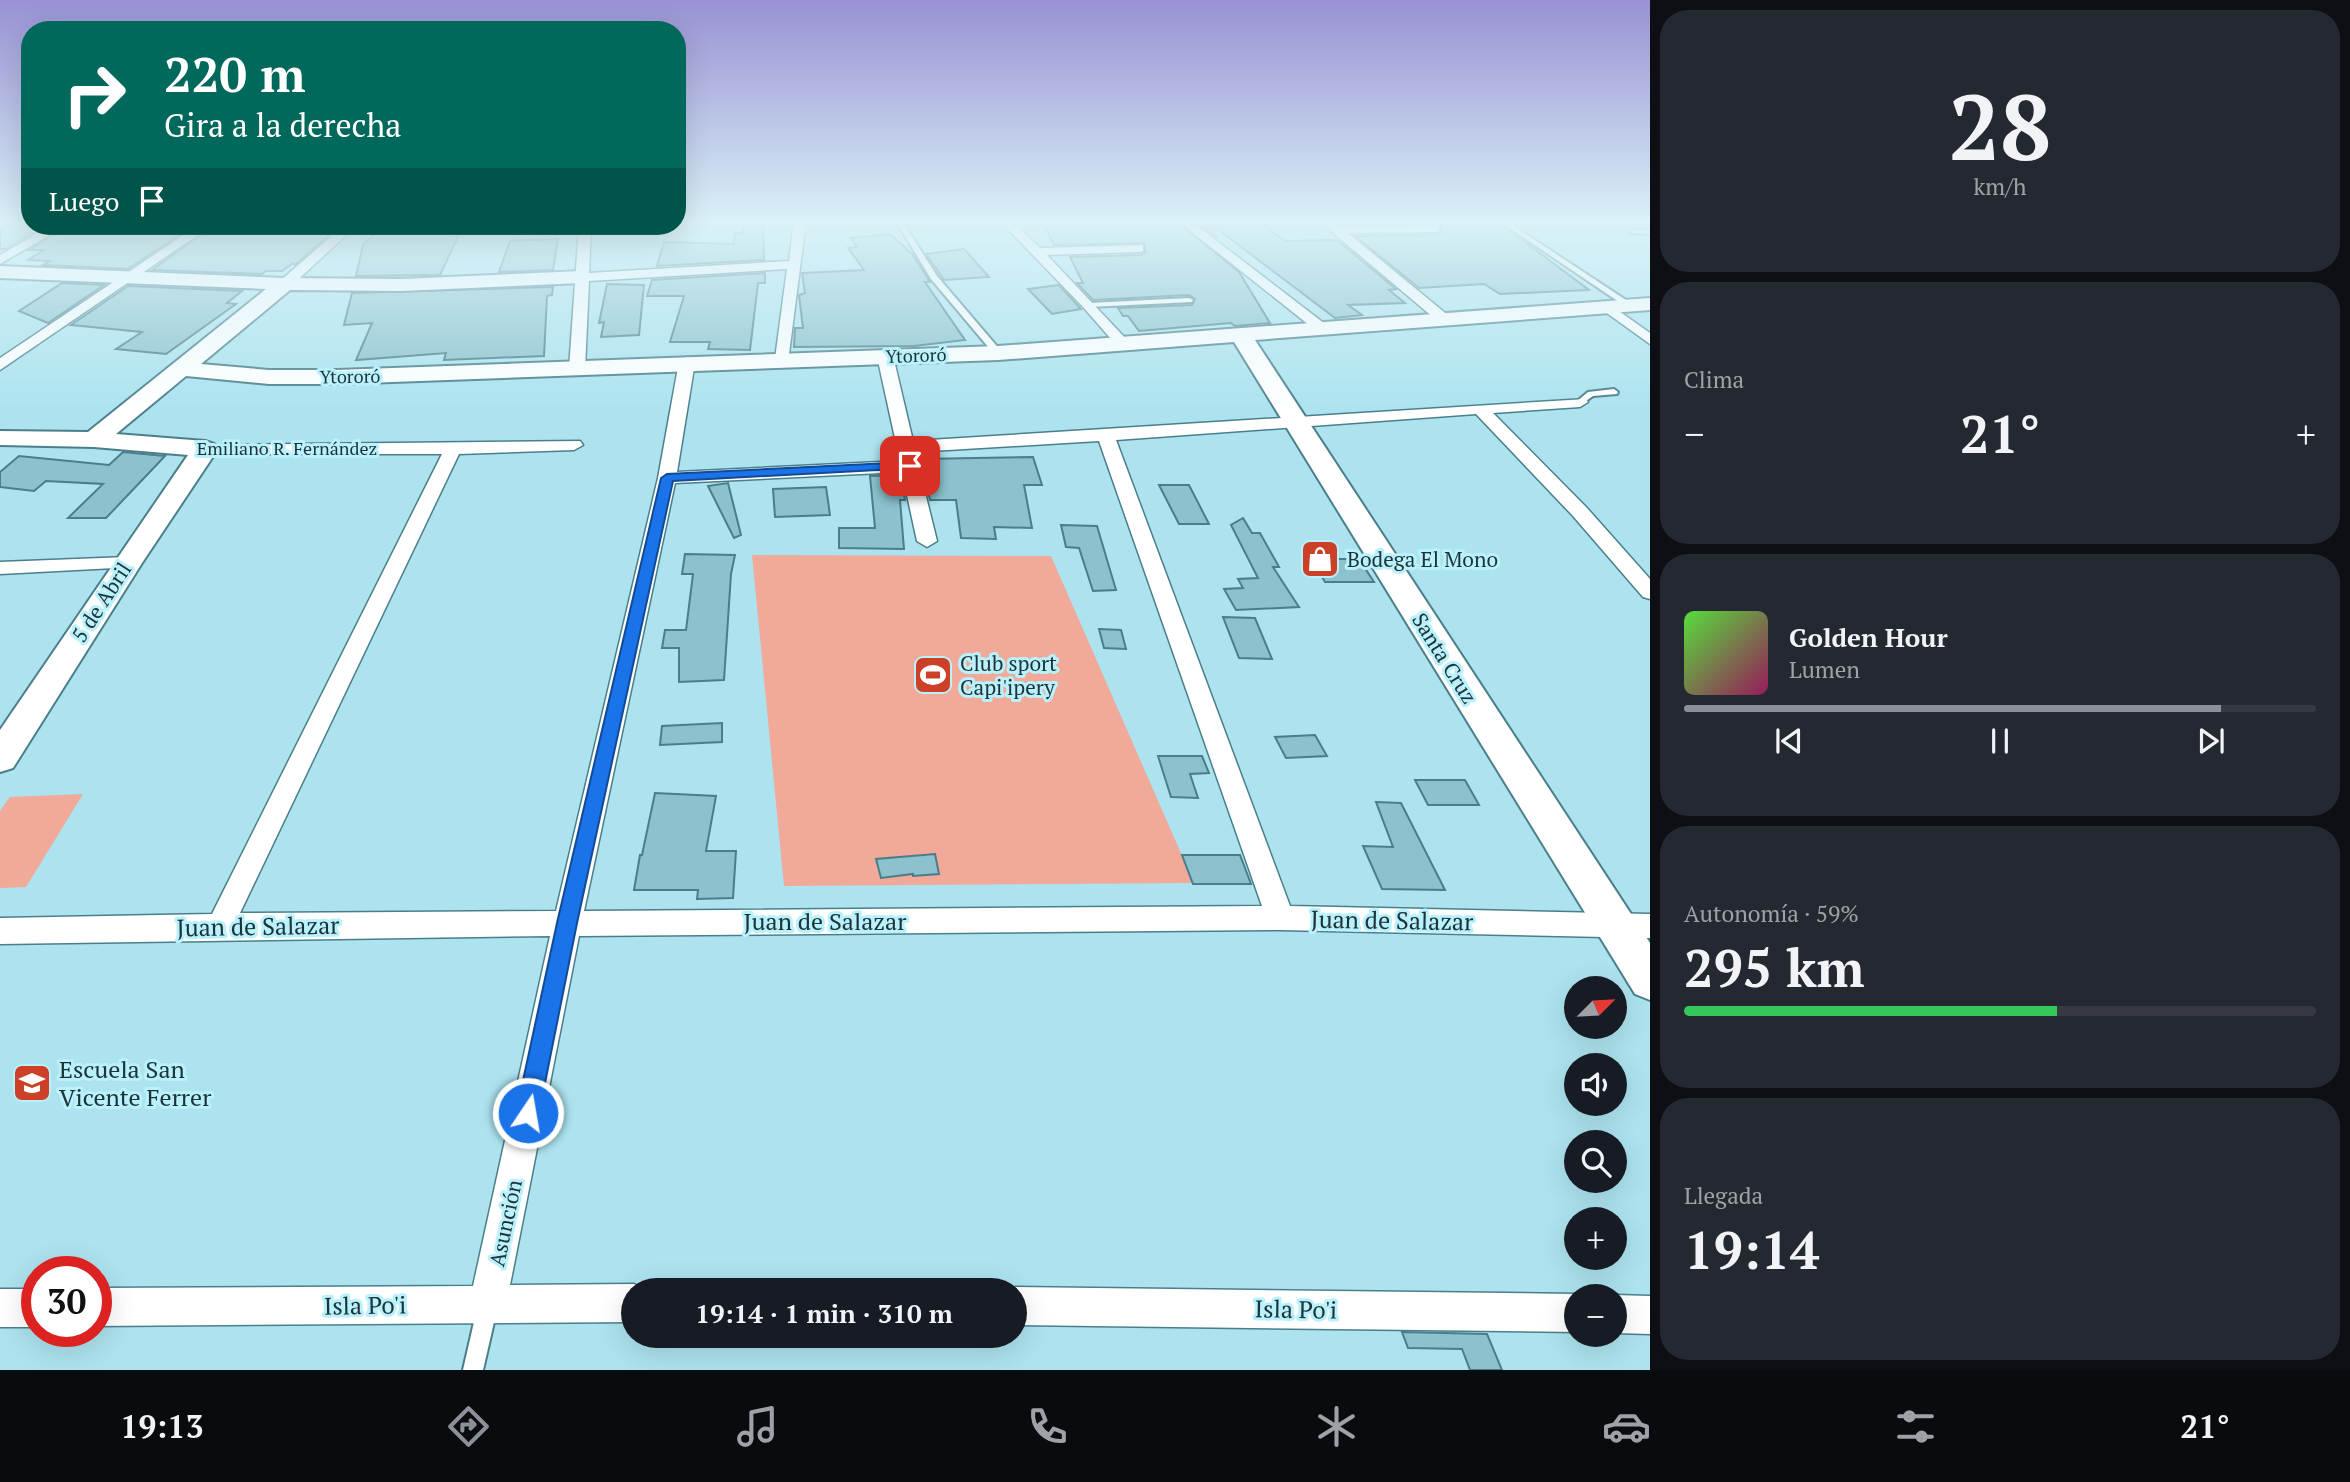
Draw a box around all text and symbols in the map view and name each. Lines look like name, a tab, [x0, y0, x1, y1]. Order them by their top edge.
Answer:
text: 220 m	[164, 41, 306, 106]
icon: right	[49, 49, 140, 140]
text: 28	[1949, 65, 2051, 186]
text: Gira a la derecha	[164, 104, 401, 146]
text: km/h	[1973, 171, 2027, 202]
icon: arrive	[133, 182, 171, 220]
text: Luego	[49, 184, 119, 218]
street label: Ytororó	[885, 342, 947, 368]
street label: Ytororó	[319, 363, 381, 389]
text: Clima	[1684, 364, 1744, 395]
text: 21°	[1960, 399, 2040, 468]
text: −	[1684, 409, 1704, 459]
text: +	[2296, 409, 2316, 459]
street label: Emiliano R. Fernández	[197, 436, 377, 460]
pin	[880, 436, 940, 496]
icon: arrive	[891, 447, 929, 485]
shop icon: Bodega El Mono	[1299, 538, 1341, 580]
place label: Bodega El Mono	[1347, 545, 1498, 573]
street label: 5 de Abril	[65, 557, 137, 647]
street label: Santa Cruz	[1406, 607, 1484, 709]
text: Golden Hour	[1789, 620, 1948, 654]
place label: Club sport Capi'ipery	[960, 649, 1057, 701]
sports icon: Club sport Capi'ipery	[912, 654, 954, 696]
text: Lumen	[1789, 654, 1860, 685]
icon: previous	[1770, 722, 1808, 760]
icon: pause	[1981, 722, 2019, 760]
icon: next	[2192, 722, 2230, 760]
text: Autonomía · 59%	[1684, 898, 1859, 929]
street label: Juan de Salazar	[1310, 903, 1474, 937]
street label: Juan de Salazar	[744, 905, 907, 937]
street label: Juan de Salazar	[176, 909, 340, 943]
text: 295 km	[1684, 933, 1865, 1002]
north arrow	[1564, 976, 1628, 1040]
map controls	[1564, 976, 1627, 1347]
place label: Escuela San Vicente Ferrer	[59, 1053, 212, 1113]
button: sound	[1564, 1053, 1627, 1116]
school or university icon: Escuela San Vicente Ferrer	[11, 1062, 53, 1104]
position arrow	[491, 1076, 565, 1150]
button: search	[1564, 1130, 1627, 1193]
street label: Asunción	[482, 1176, 528, 1269]
text: Llegada	[1684, 1180, 1763, 1211]
button: +	[1564, 1207, 1627, 1270]
text: 19:14	[1684, 1215, 1819, 1284]
speed limit sign: 30	[21, 1256, 112, 1347]
button: −	[1564, 1284, 1627, 1347]
street label: Isla Po'i	[323, 1288, 407, 1322]
street label: Isla Po'i	[1254, 1292, 1338, 1326]
text: 19:14 · 1 min · 310 m	[695, 1296, 953, 1330]
icon: directions	[444, 1402, 493, 1451]
icon: music	[733, 1402, 782, 1451]
icon: phone	[1023, 1402, 1072, 1451]
icon: climate	[1312, 1402, 1361, 1451]
icon: car	[1602, 1402, 1651, 1451]
icon: filters	[1891, 1402, 1940, 1451]
text: 19:13	[120, 1405, 204, 1447]
text: 21°	[2180, 1405, 2230, 1447]

